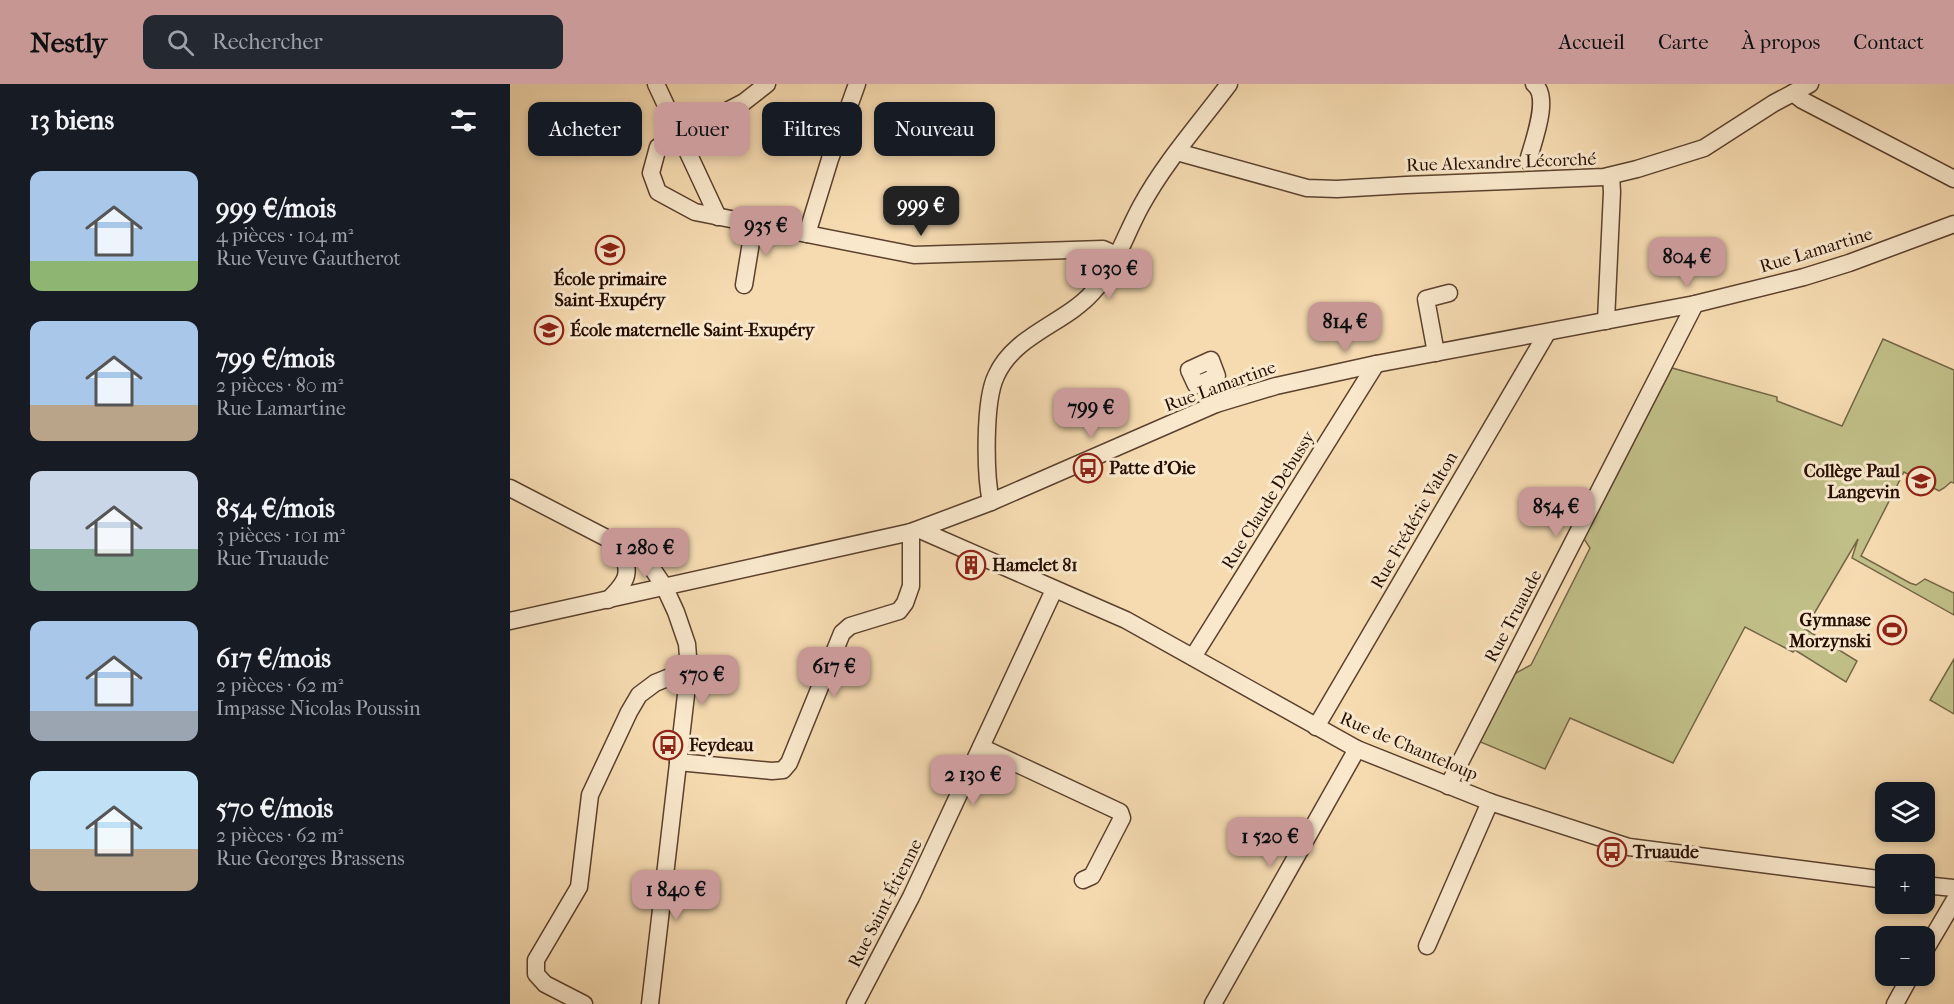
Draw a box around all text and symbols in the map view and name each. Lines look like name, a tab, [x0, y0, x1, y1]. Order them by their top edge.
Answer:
search box	[143, 15, 563, 69]
text: Nestly	[30, 26, 107, 59]
icon: search	[164, 26, 197, 59]
text: Rechercher	[212, 29, 323, 55]
text: Accueil	[1559, 30, 1625, 54]
text: Carte	[1658, 30, 1709, 54]
text: À propos	[1742, 30, 1820, 54]
text: Contact	[1853, 30, 1924, 54]
chip: Acheter	[528, 102, 642, 156]
chip: Louer	[654, 102, 750, 156]
chip: Filtres	[762, 102, 862, 156]
chip: Nouveau	[874, 102, 995, 156]
icon: filters	[447, 104, 480, 137]
text: 13 biens	[30, 105, 114, 136]
street label: Rue Alexandre Lécorché	[1406, 149, 1597, 176]
pin: 999 €	[879, 186, 963, 237]
text: 999 €/mois	[216, 193, 336, 224]
text: 999 €	[897, 194, 945, 217]
icon: home	[78, 195, 150, 267]
pin: 935 €	[724, 206, 808, 257]
text: 935 €	[744, 214, 788, 237]
street label: Rue Lamartine	[1757, 223, 1875, 278]
text: 4 pièces · 104 m²	[216, 224, 353, 247]
school or university icon: École primaire Saint-Exupéry	[594, 234, 626, 266]
pin: 804 €	[1645, 237, 1729, 288]
text: 804 €	[1663, 245, 1711, 268]
text: Rue Veuve Gautherot	[216, 247, 401, 270]
pin: 1 030 €	[1054, 249, 1164, 300]
text: 1 030 €	[1080, 257, 1138, 280]
place label: École primaire Saint-Exupéry	[553, 267, 667, 311]
pin: 814 €	[1303, 302, 1387, 353]
text: 814 €	[1322, 310, 1368, 333]
school or university icon: École maternelle Saint-Exupéry	[533, 314, 565, 346]
place label: École maternelle Saint-Exupéry	[570, 318, 816, 341]
text: 799 €/mois	[216, 343, 335, 374]
icon: home	[78, 345, 150, 417]
street label: Rue Lamartine	[1162, 357, 1279, 416]
text: 2 pièces · 80 m²	[216, 374, 343, 397]
pin: 799 €	[1049, 388, 1133, 439]
text: 799 €	[1068, 396, 1114, 419]
text: Rue Lamartine	[216, 397, 346, 420]
street label: Rue Claude Debussy	[1218, 426, 1320, 573]
street label: Rue Frédéric Valton	[1367, 448, 1462, 593]
bus stop icon: Patte d'Oie	[1072, 452, 1104, 484]
place label: Patte d'Oie	[1109, 458, 1196, 479]
place label: Collège Paul Langevin	[1804, 461, 1901, 503]
school or university icon: Collège Paul Langevin	[1905, 465, 1937, 497]
pin: 854 €	[1514, 487, 1598, 538]
text: 854 €/mois	[216, 493, 335, 524]
icon: home	[78, 495, 150, 567]
text: 854 €	[1533, 495, 1579, 518]
text: 3 pièces · 101 m²	[216, 524, 345, 547]
pin: 1 280 €	[590, 528, 700, 579]
text: 1 280 €	[616, 536, 674, 559]
text: Rue Truaude	[216, 547, 329, 570]
building icon: Hamelet 81	[955, 549, 987, 581]
place label: Hamelet 81	[992, 555, 1078, 576]
street label: Rue Truaude	[1480, 566, 1547, 666]
place label: Gymnase Morzynski	[1788, 610, 1872, 652]
sports icon: Gymnase Morzynski	[1876, 614, 1908, 646]
text: 617 €/mois	[216, 643, 331, 674]
icon: home	[78, 645, 150, 717]
pin: 617 €	[792, 647, 876, 698]
pin: 570 €	[660, 655, 744, 706]
text: 617 €	[812, 655, 856, 678]
text: 570 €	[679, 663, 725, 686]
text: 2 pièces · 62 m²	[216, 674, 343, 697]
text: Impasse Nicolas Poussin	[216, 697, 421, 720]
street label: Rue de Chanteloup	[1337, 708, 1481, 785]
bus stop icon: Feydeau	[652, 729, 684, 761]
place label: Feydeau	[688, 735, 754, 756]
pin: 2 130 €	[918, 755, 1028, 806]
text: 2 130 €	[944, 763, 1002, 786]
map controls	[1875, 782, 1935, 986]
button: layers	[1875, 782, 1935, 842]
text: 570 €/mois	[216, 793, 333, 824]
icon: home	[78, 795, 150, 867]
pin: 1 520 €	[1215, 817, 1325, 868]
text: 2 pièces · 62 m²	[216, 824, 343, 847]
text: 1 520 €	[1241, 825, 1299, 848]
street label: Rue Saint-Étienne	[843, 835, 927, 971]
bus stop icon: Truaude	[1596, 836, 1628, 868]
place label: Truaude	[1632, 842, 1699, 863]
text: Rue Georges Brassens	[216, 847, 405, 870]
button: +	[1875, 854, 1935, 914]
pin: 1 840 €	[621, 870, 731, 921]
text: 1 840 €	[646, 878, 706, 901]
button: −	[1875, 926, 1935, 986]

